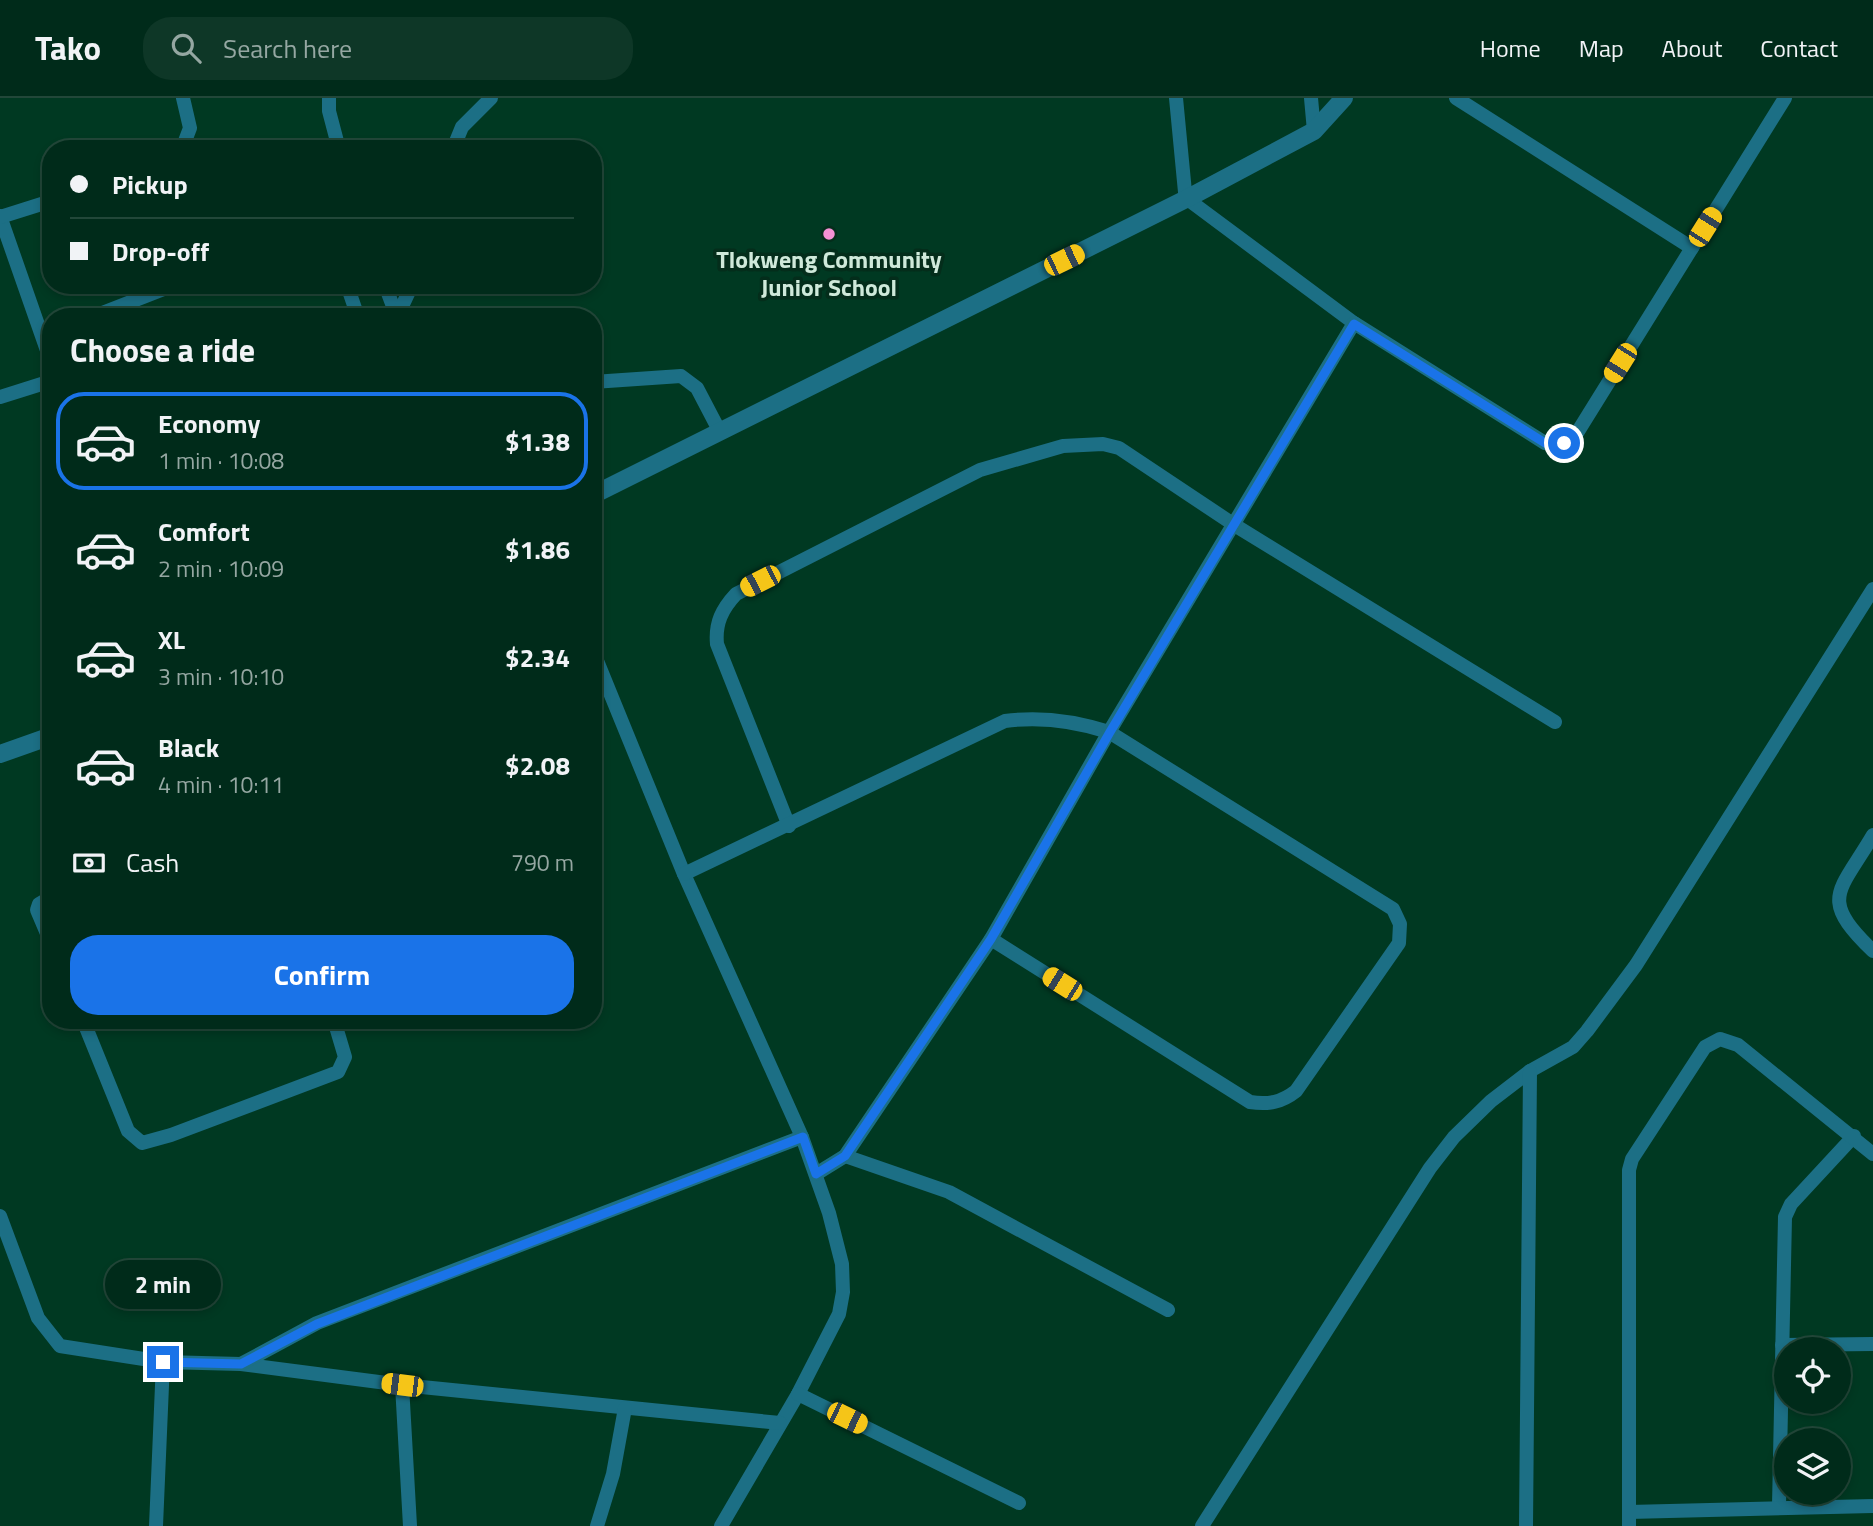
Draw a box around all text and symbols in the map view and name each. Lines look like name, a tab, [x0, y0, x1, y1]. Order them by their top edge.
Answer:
search box	[143, 17, 633, 80]
text: Tako	[35, 23, 101, 73]
icon: search	[167, 29, 205, 67]
text: Search here	[223, 29, 352, 68]
text: Home	[1480, 30, 1541, 66]
text: Map	[1579, 30, 1624, 66]
text: About	[1662, 30, 1722, 66]
text: Contact	[1760, 30, 1838, 66]
text: Pickup	[112, 165, 188, 204]
car	[1685, 204, 1726, 250]
marker: Tlokweng Community Junior School	[821, 226, 837, 242]
text: Drop-off	[112, 232, 209, 271]
place label: Tlokweng Community Junior School	[716, 241, 942, 305]
car	[1041, 241, 1088, 279]
text: Choose a ride	[70, 326, 255, 374]
car	[1600, 340, 1641, 386]
text: Economy	[158, 404, 260, 443]
icon: car	[74, 410, 137, 473]
text: $1.38	[505, 422, 570, 461]
route start	[1548, 427, 1580, 459]
text: 1 min · 10:08	[158, 443, 284, 478]
text: Comfort	[158, 512, 250, 551]
icon: car	[74, 518, 137, 581]
text: $1.86	[505, 530, 570, 569]
text: 2 min · 10:09	[158, 551, 284, 586]
car	[737, 562, 784, 600]
text: XL	[158, 620, 185, 659]
icon: car	[74, 626, 137, 689]
text: $2.34	[505, 638, 570, 677]
text: 3 min · 10:10	[158, 659, 284, 694]
text: Black	[158, 728, 219, 767]
icon: car	[74, 734, 137, 797]
text: $2.08	[505, 746, 570, 785]
text: 4 min · 10:11	[158, 767, 284, 802]
text: Cash	[126, 843, 179, 882]
icon: cash	[70, 844, 108, 882]
text: 790 m	[511, 845, 574, 880]
button: Confirm	[70, 935, 574, 1015]
car	[1039, 964, 1086, 1004]
callout: 2 min	[105, 1260, 221, 1310]
text: 2 min	[135, 1267, 191, 1302]
map controls	[1774, 1337, 1851, 1505]
button: locate	[1774, 1337, 1851, 1414]
route end	[147, 1346, 179, 1378]
car	[380, 1372, 425, 1398]
car	[824, 1399, 871, 1437]
button: layers	[1774, 1428, 1851, 1505]

